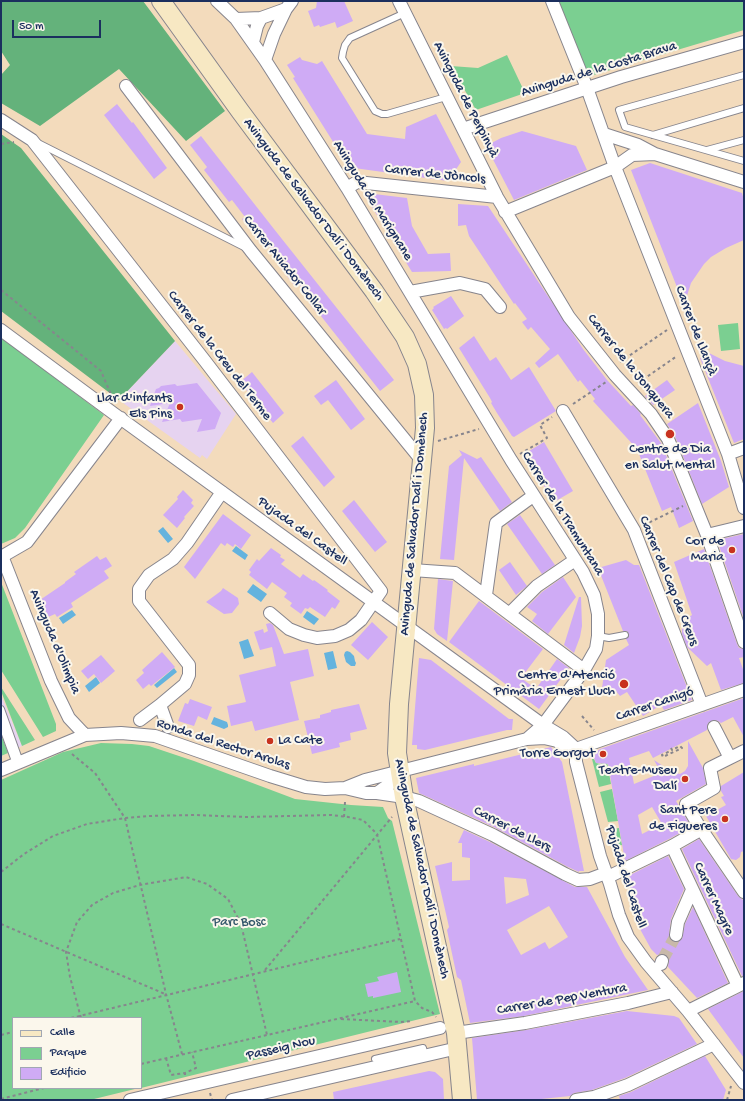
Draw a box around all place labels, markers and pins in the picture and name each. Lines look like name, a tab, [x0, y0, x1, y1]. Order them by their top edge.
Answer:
place label: Llar d'infants Els Pins	[97, 391, 172, 424]
marker: Llar d'infants Els Pins	[175, 402, 185, 412]
marker: Centre de Dia en Salut Mental	[664, 428, 676, 440]
place label: Centre de Dia en Salut Mental	[625, 442, 715, 474]
place label: Cor de Maria	[685, 534, 724, 566]
marker: Cor de Maria	[727, 545, 737, 555]
place label: Centre d'Atenció Primària Ernest Lluch	[494, 668, 615, 700]
marker: Centre d'Atenció Primària Ernest Lluch	[618, 678, 630, 690]
place label: La Cate	[278, 733, 323, 749]
marker: La Cate	[265, 736, 275, 746]
place label: Torre Gorgot	[520, 746, 595, 762]
marker: Torre Gorgot	[598, 749, 608, 759]
place label: Teatre-Museu Dalí	[599, 763, 677, 796]
marker: Teatre-Museu Dalí	[680, 774, 690, 784]
place label: Sant Pere de Figueres	[649, 803, 717, 836]
marker: Sant Pere de Figueres	[720, 814, 730, 824]

